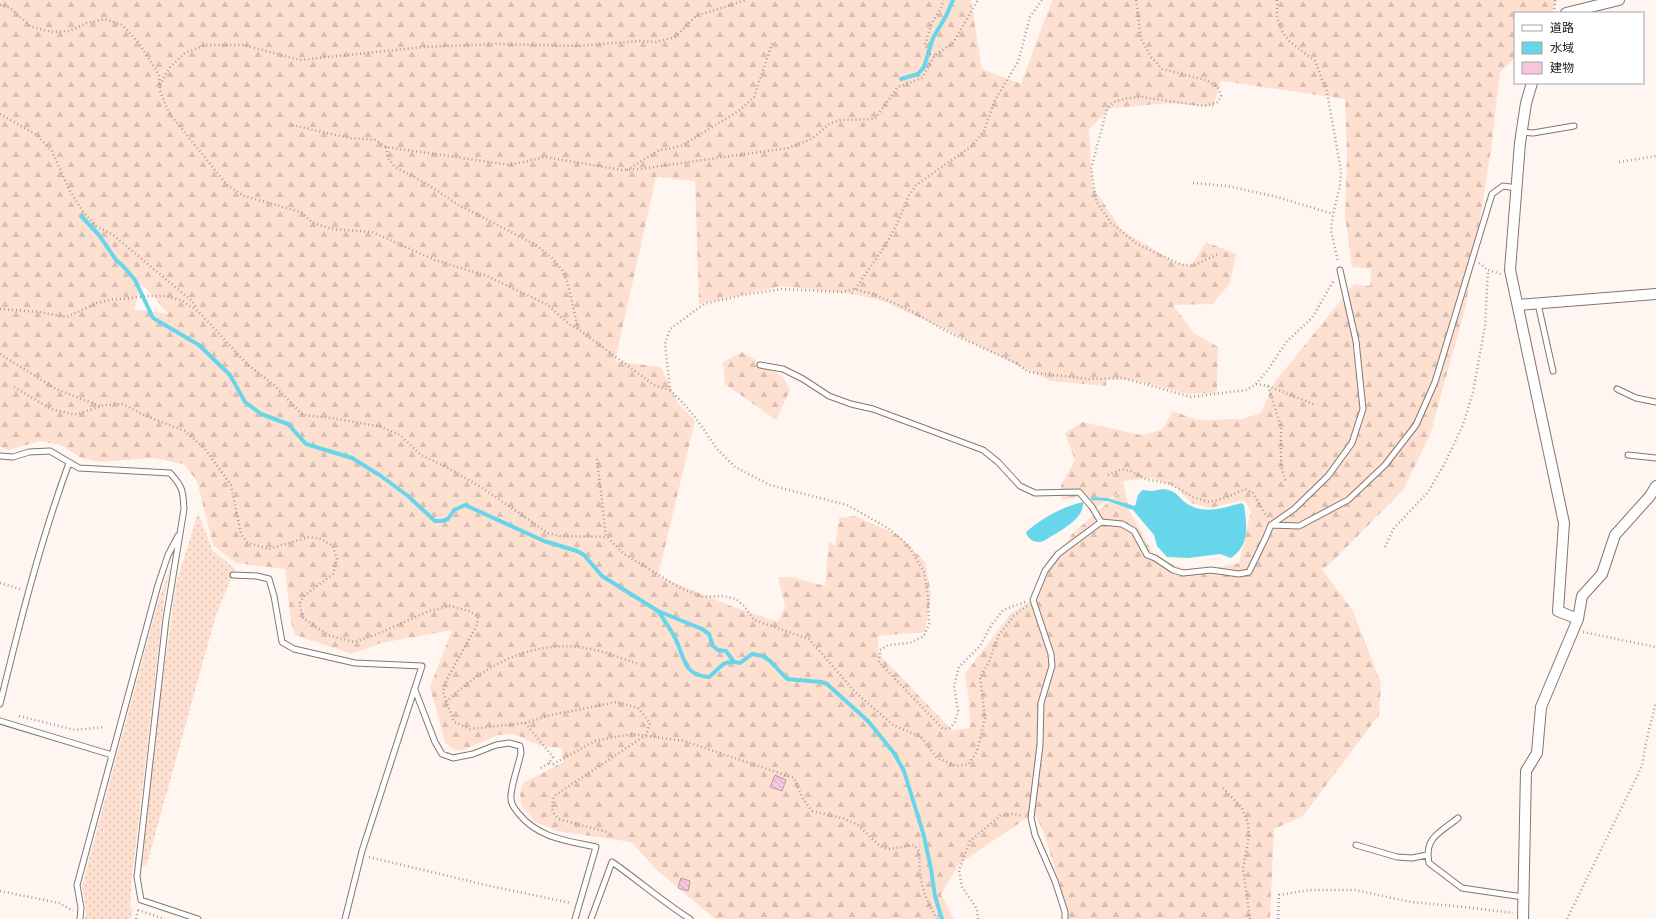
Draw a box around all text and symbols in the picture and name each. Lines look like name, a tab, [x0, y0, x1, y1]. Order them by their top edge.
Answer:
legend	[1514, 12, 1644, 84]
text: 道路	[1550, 19, 1574, 35]
text: 水域	[1550, 39, 1574, 55]
text: 建物	[1550, 59, 1574, 75]

